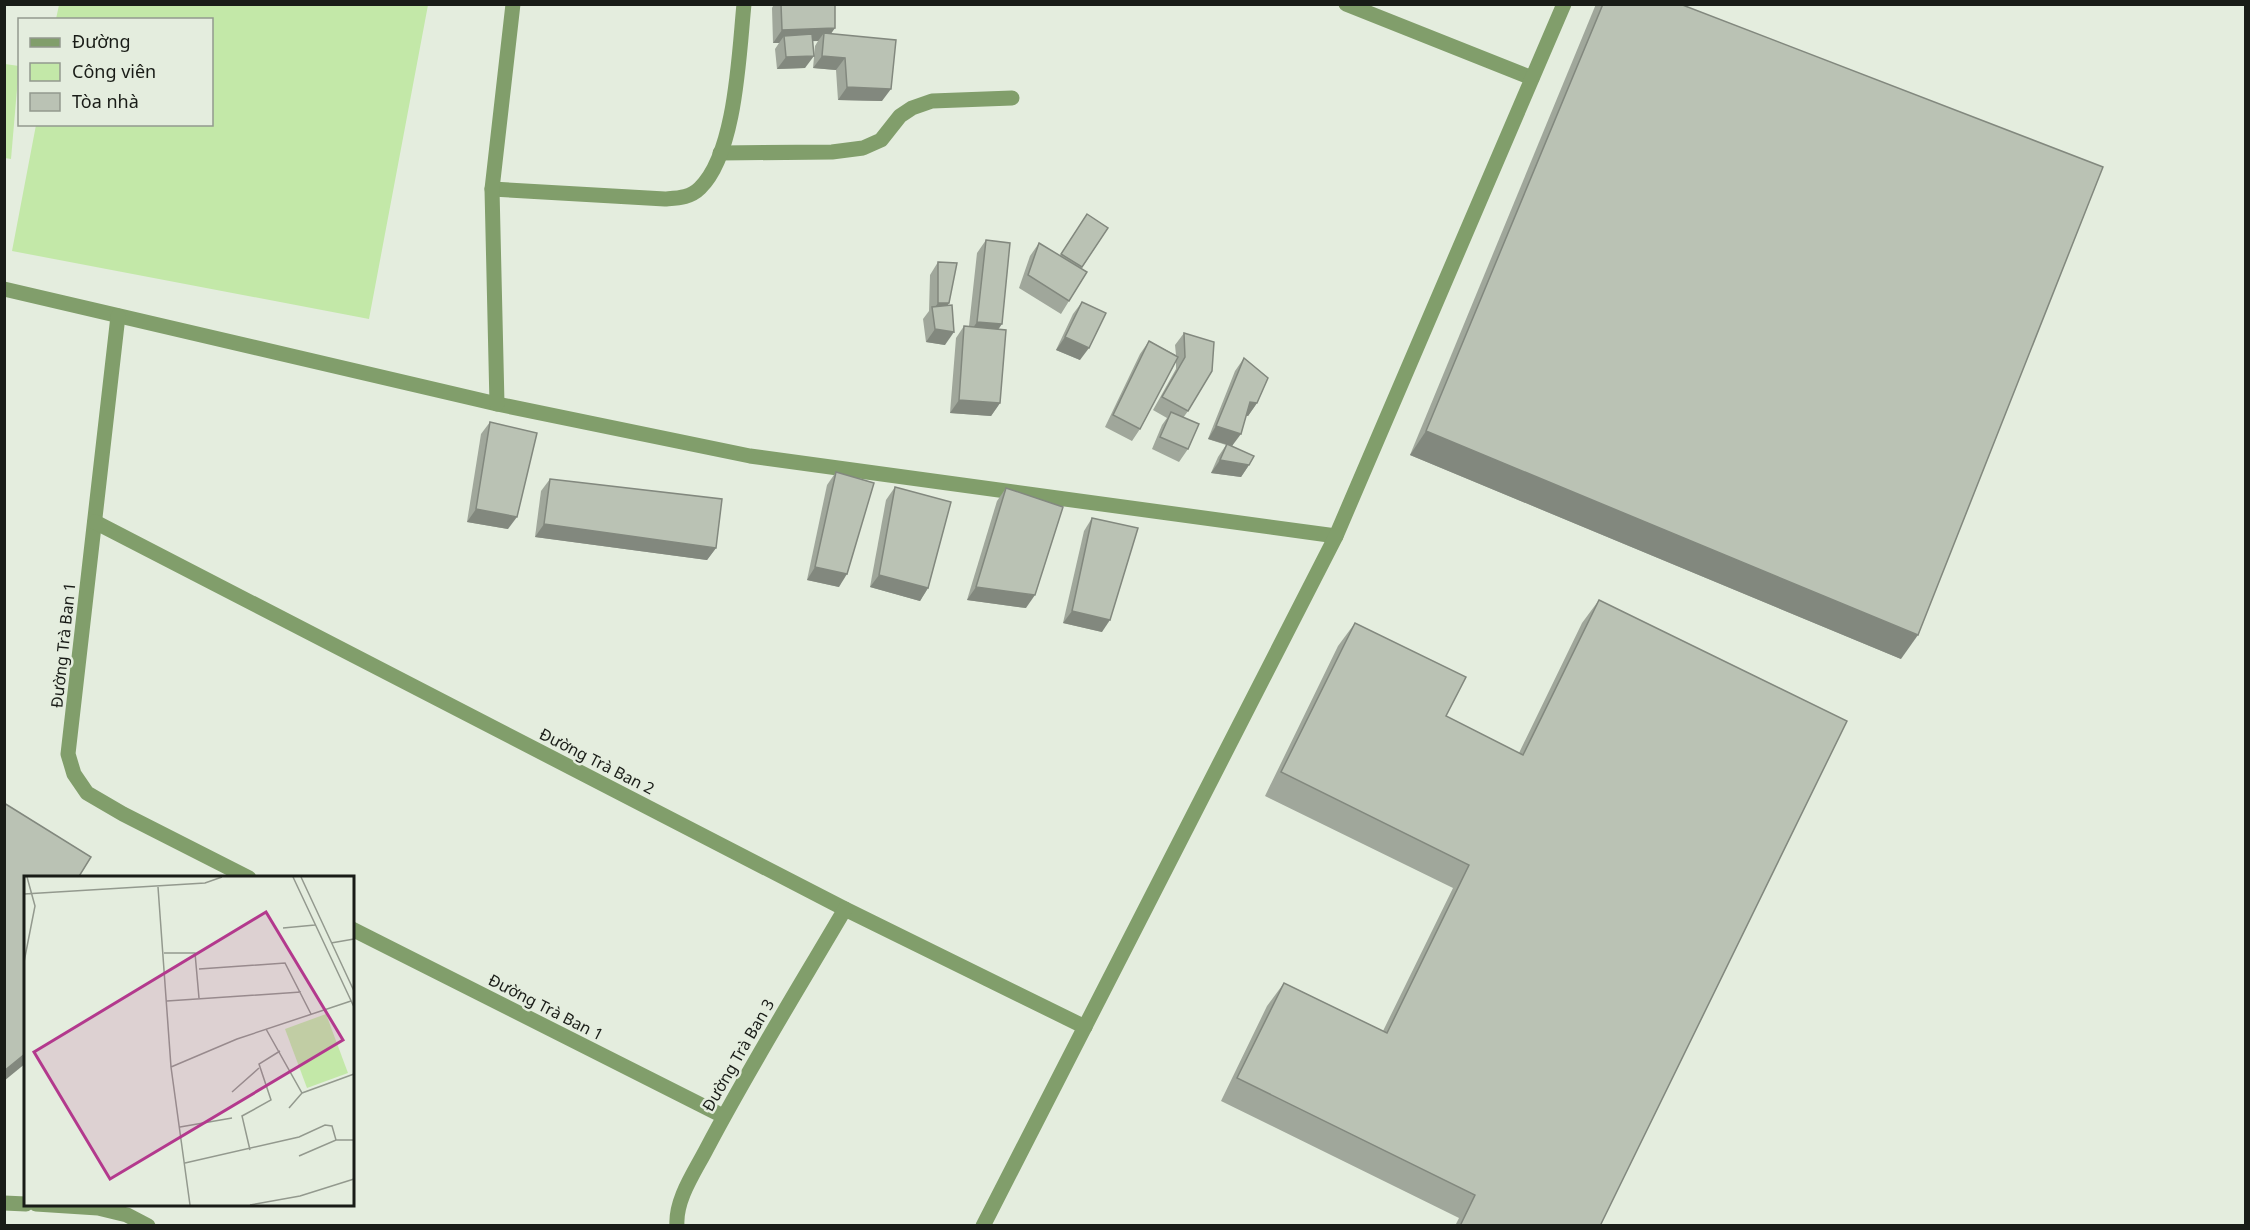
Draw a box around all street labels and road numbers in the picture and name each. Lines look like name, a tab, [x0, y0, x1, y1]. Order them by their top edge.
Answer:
street label: Đường Trà Ban 1	[45, 581, 81, 709]
street label: Đường Trà Ban 2	[536, 723, 658, 799]
street label: Đường Trà Ban 1	[485, 969, 607, 1045]
street label: Đường Trà Ban 3	[697, 995, 779, 1115]

